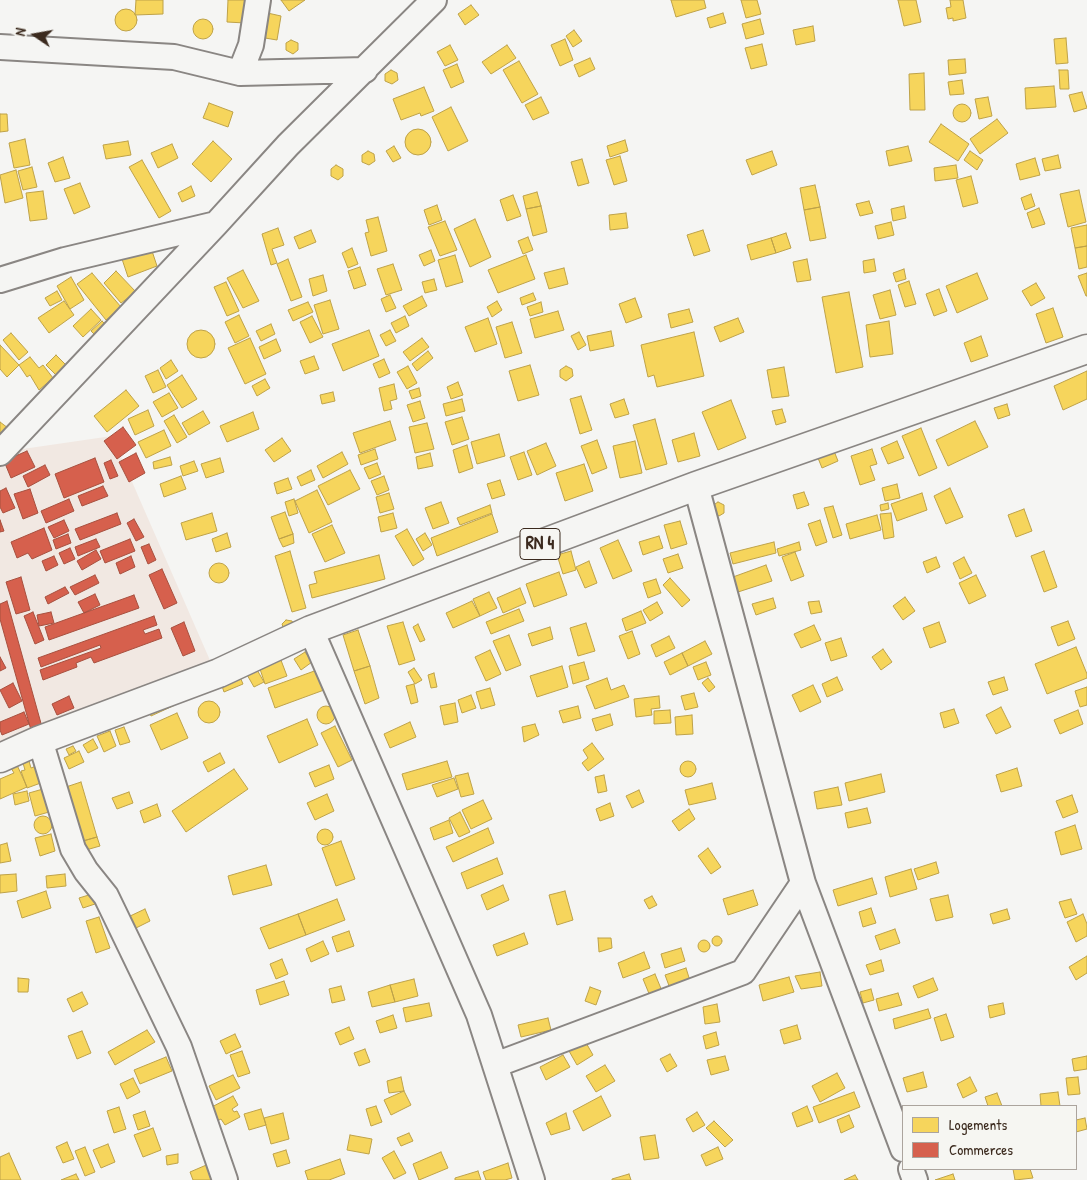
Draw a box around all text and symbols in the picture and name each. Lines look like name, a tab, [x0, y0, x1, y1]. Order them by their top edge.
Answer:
north arrow	[10, 10, 60, 60]
text: N	[10, 26, 30, 37]
road number: RN 4	[520, 528, 560, 560]
legend	[902, 1105, 1077, 1170]
text: Logements	[949, 1114, 1007, 1135]
text: Commerces	[949, 1139, 1013, 1160]

